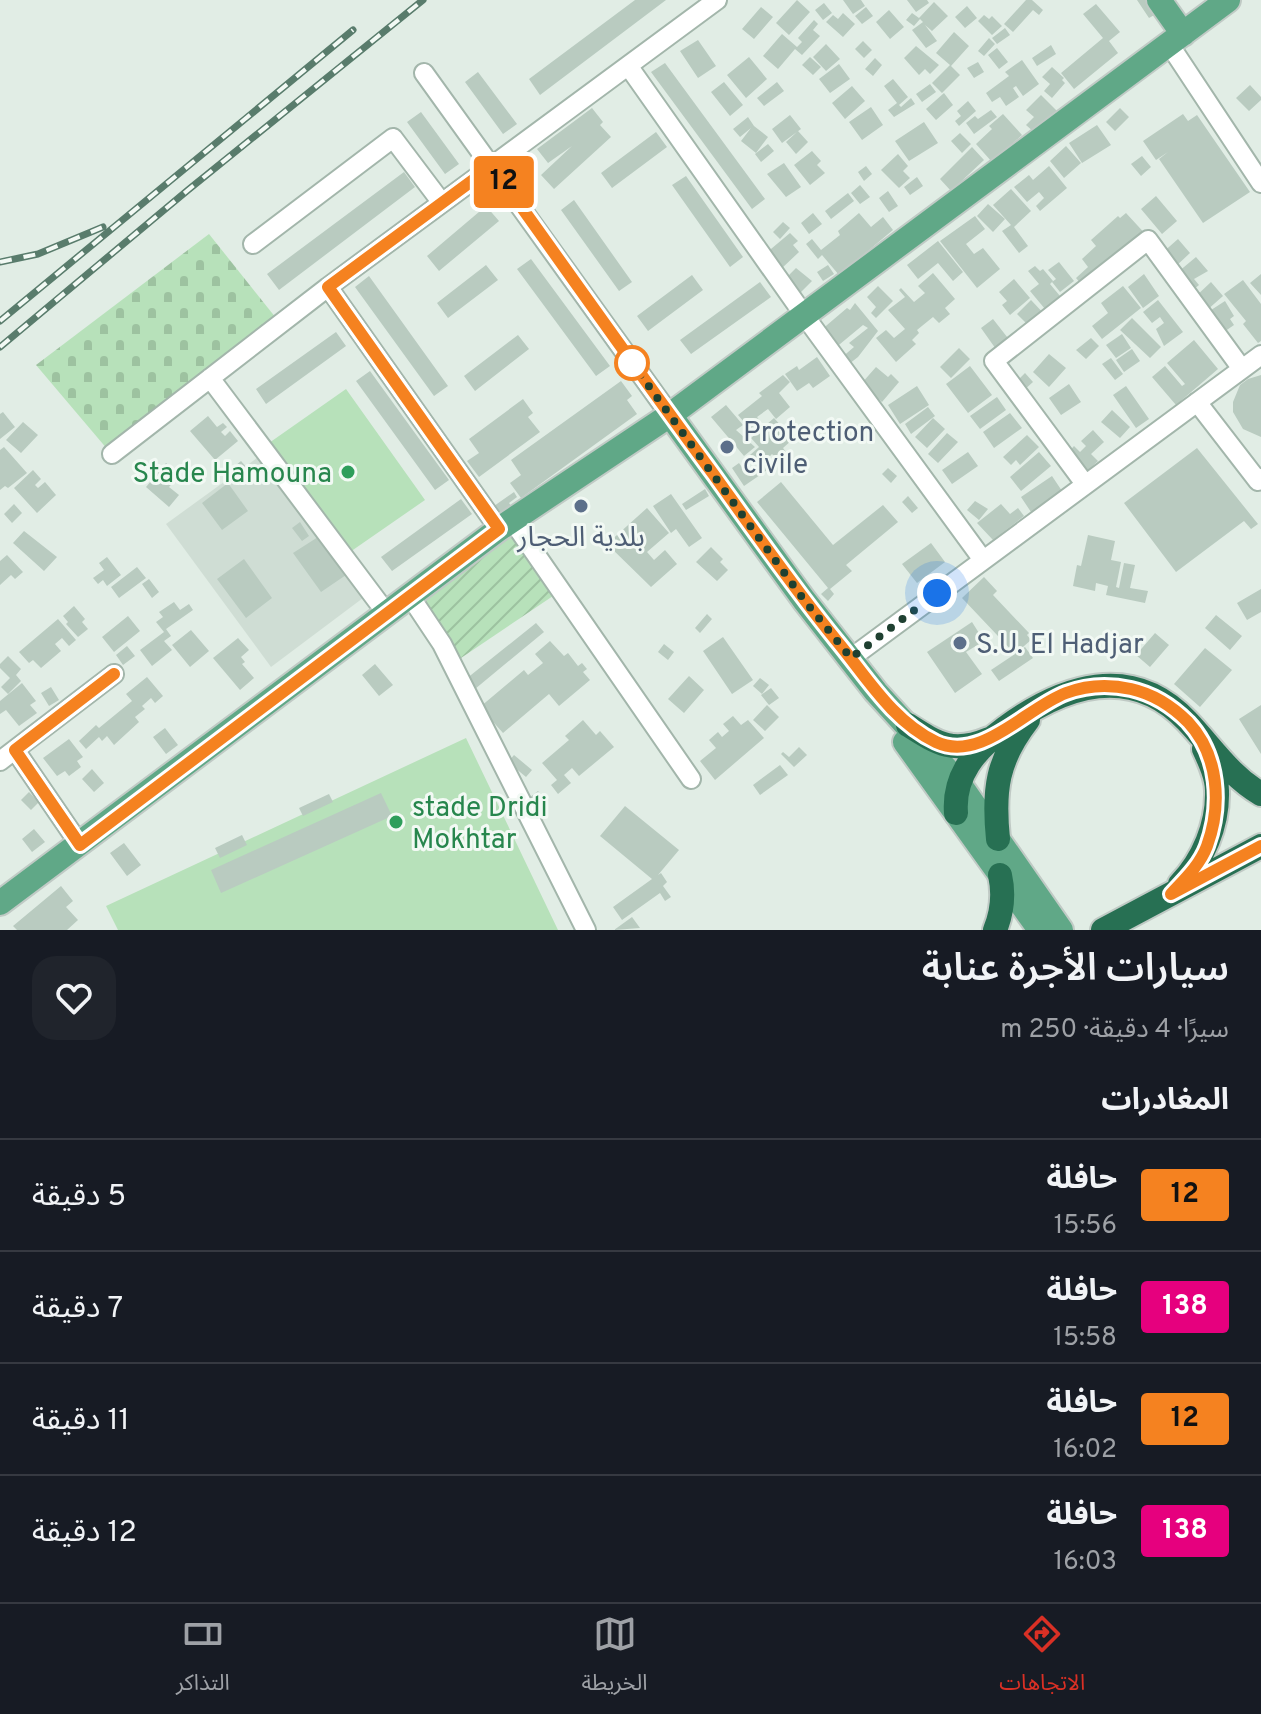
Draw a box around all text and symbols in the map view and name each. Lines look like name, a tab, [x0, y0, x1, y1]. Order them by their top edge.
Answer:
line badge: 12	[468, 156, 540, 208]
text: 12	[490, 164, 518, 200]
unlabelled marker	[615, 346, 649, 380]
place label: Protection civile	[743, 416, 874, 484]
marker: Protection civile	[718, 438, 736, 456]
place label: Stade Hamouna	[132, 457, 332, 493]
marker: Stade Hamouna	[339, 463, 357, 481]
marker: بلدية الحجار	[572, 497, 590, 515]
place label: بلدية الحجار	[516, 521, 645, 557]
your location	[917, 573, 957, 613]
place label: S.U. El Hadjar	[976, 628, 1144, 664]
marker: S.U. El Hadjar	[951, 634, 969, 652]
place label: stade Dridi Mokhtar	[412, 791, 548, 859]
marker: stade Dridi Mokhtar	[387, 813, 405, 831]
text: سيارات الأجرة عنابة	[922, 946, 1229, 995]
button: heart	[32, 956, 116, 1040]
text: سيرًا · 4 دقيقة · 250 m	[1000, 1014, 1229, 1047]
text: المغادرات	[1101, 1083, 1229, 1120]
text: حافلة	[1046, 1162, 1117, 1199]
text: 12	[1171, 1177, 1199, 1213]
text: 5 دقيقة	[32, 1179, 126, 1216]
text: 15:56	[1054, 1210, 1117, 1243]
text: حافلة	[1046, 1274, 1117, 1311]
text: 138	[1162, 1289, 1208, 1325]
text: 7 دقيقة	[32, 1291, 123, 1328]
text: 15:58	[1053, 1322, 1117, 1355]
text: حافلة	[1046, 1386, 1117, 1423]
text: 12	[1171, 1401, 1199, 1437]
text: 11 دقيقة	[32, 1403, 130, 1440]
text: 16:02	[1053, 1434, 1117, 1467]
text: حافلة	[1046, 1498, 1117, 1535]
text: 138	[1162, 1513, 1208, 1549]
text: 12 دقيقة	[32, 1515, 137, 1552]
text: 16:03	[1054, 1546, 1117, 1579]
tab: التذاكر	[176, 1612, 230, 1706]
tab: الخريطة	[582, 1612, 647, 1706]
tab: الاتجاهات	[999, 1612, 1085, 1706]

